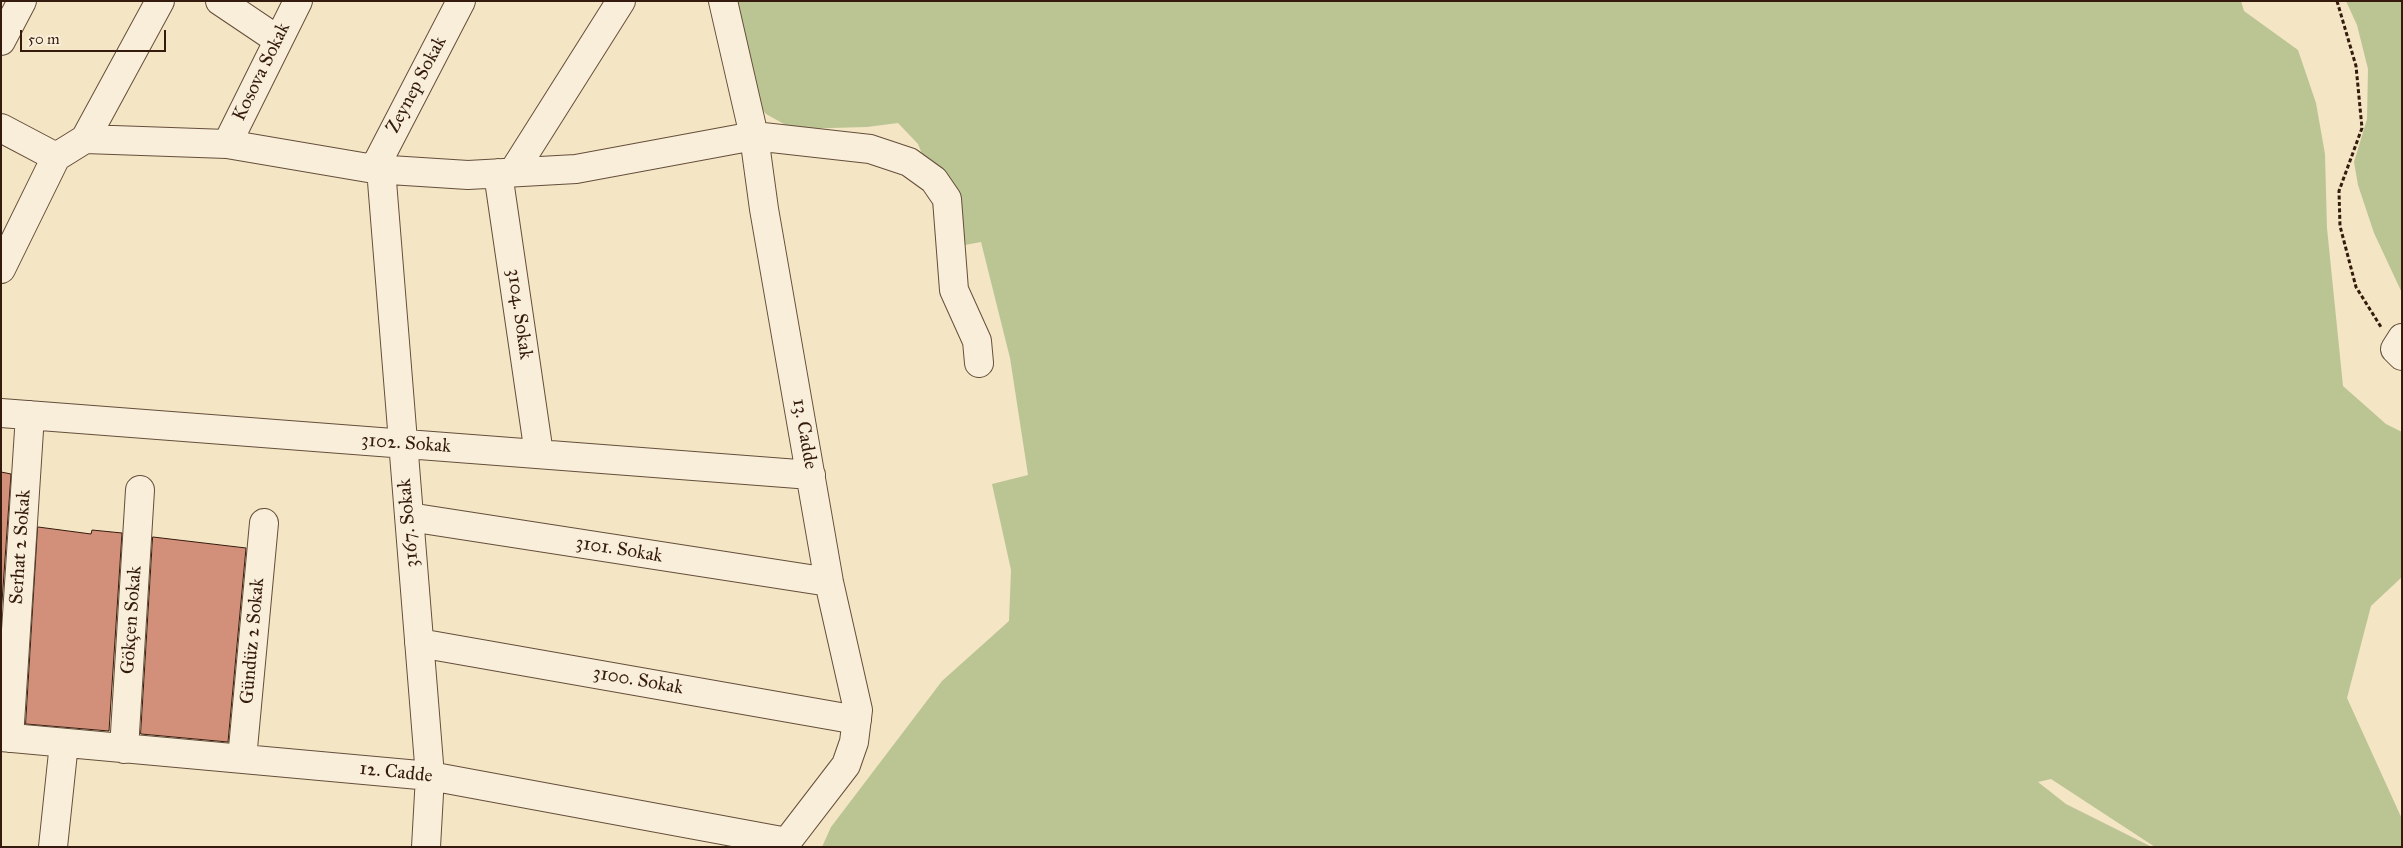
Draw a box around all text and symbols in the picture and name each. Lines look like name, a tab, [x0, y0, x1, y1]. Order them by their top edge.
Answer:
street label: Kosova Sokak	[228, 19, 296, 125]
scale bar	[22, 20, 169, 52]
text: 50 m	[28, 30, 60, 48]
street label: Zeynep Sokak	[382, 33, 452, 137]
street label: 3104. Sokak	[501, 267, 537, 361]
street label: 13. Cadde	[787, 397, 821, 471]
street label: 3102. Sokak	[360, 429, 452, 459]
street label: 3167. Sokak	[394, 478, 424, 568]
street label: Serhat 2 Sokak	[6, 489, 36, 605]
street label: 3101. Sokak	[574, 532, 664, 568]
street label: Gökçen Sokak	[117, 565, 147, 675]
street label: Gündüz 2 Sokak	[236, 577, 270, 705]
street label: 3100. Sokak	[591, 662, 685, 700]
street label: 12. Cadde	[358, 758, 434, 788]

